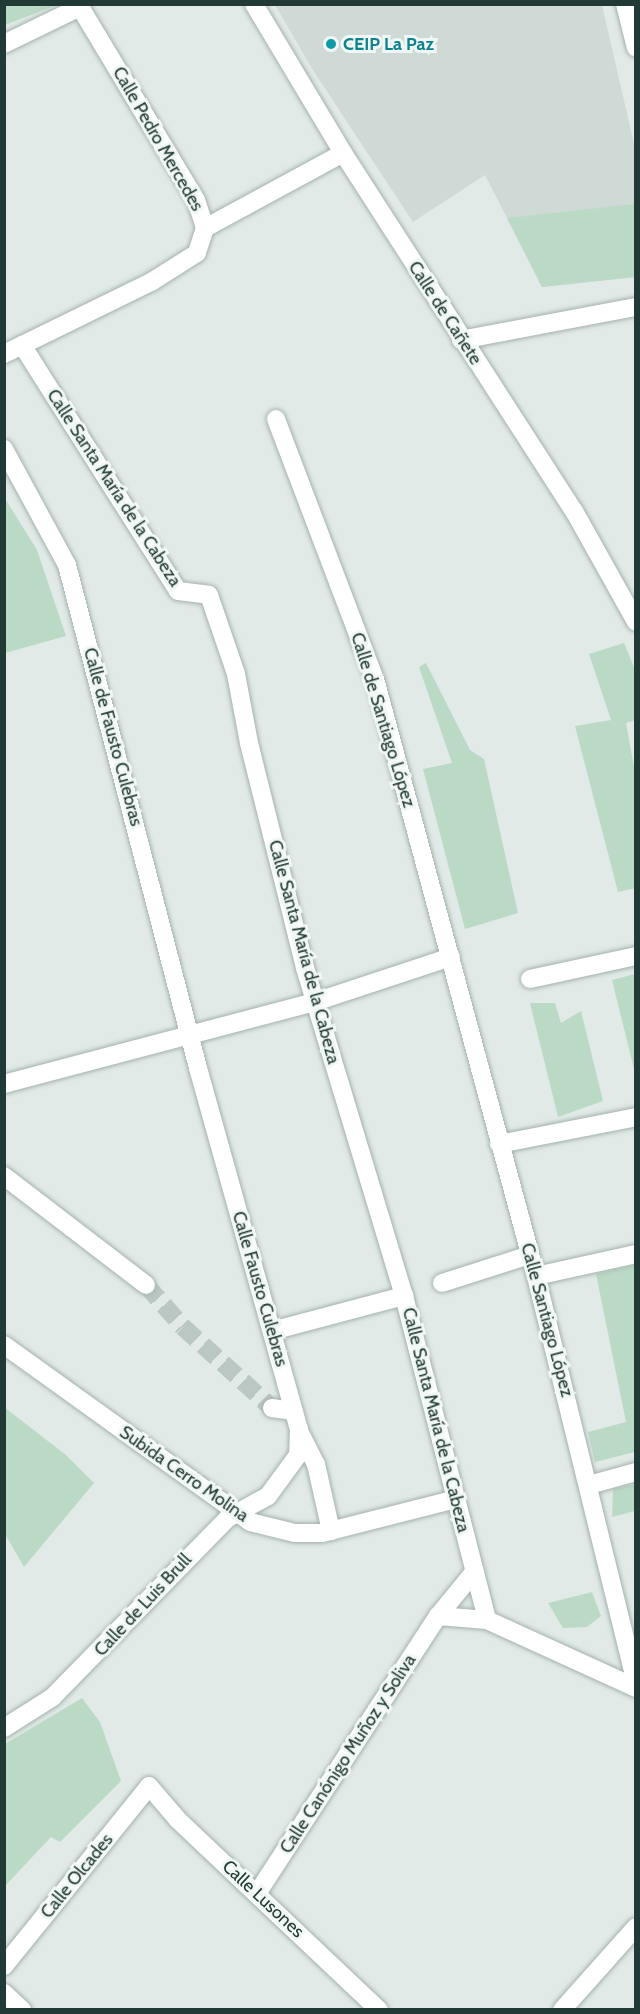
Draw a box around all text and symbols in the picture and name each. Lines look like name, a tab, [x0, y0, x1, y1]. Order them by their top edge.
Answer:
place label: CEIP La Paz	[343, 33, 434, 55]
marker: CEIP La Paz	[324, 37, 338, 51]
street label: Calle Pedro Mercedes	[108, 63, 208, 215]
street label: Calle de Cañete	[404, 257, 486, 369]
street label: Calle Santa María de la Cabeza	[42, 385, 186, 591]
street label: Calle de Santiago López	[346, 630, 420, 810]
street label: Calle de Fausto Culebras	[79, 645, 147, 829]
street label: Calle Santa María de la Cabeza	[264, 838, 344, 1066]
street label: Calle Fausto Culebras	[227, 1209, 293, 1369]
street label: Calle Santiago López	[516, 1241, 578, 1399]
street label: Calle Santa María de la Cabeza	[398, 1305, 474, 1535]
street label: Subida Cerro Molina	[115, 1421, 253, 1527]
street label: Calle de Luis Brull	[90, 1549, 196, 1661]
street label: Calle Canónigo Muñoz y Soliva	[275, 1650, 421, 1858]
street label: Calle Olcades	[36, 1829, 118, 1923]
street label: Calle Lusones	[218, 1856, 308, 1942]

